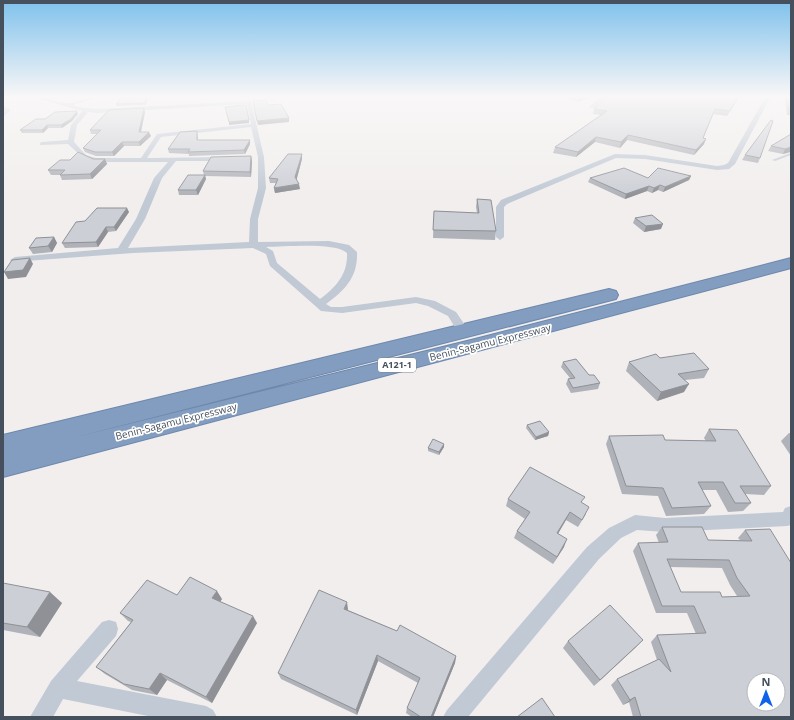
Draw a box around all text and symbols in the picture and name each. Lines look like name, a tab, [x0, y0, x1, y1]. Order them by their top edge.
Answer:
street label: Benin-Sagamu Expressway	[428, 320, 553, 364]
road number: A121-1	[378, 358, 416, 372]
street label: Benin-Sagamu Expressway	[114, 399, 239, 443]
north arrow	[746, 672, 786, 712]
text: N	[762, 674, 770, 689]

